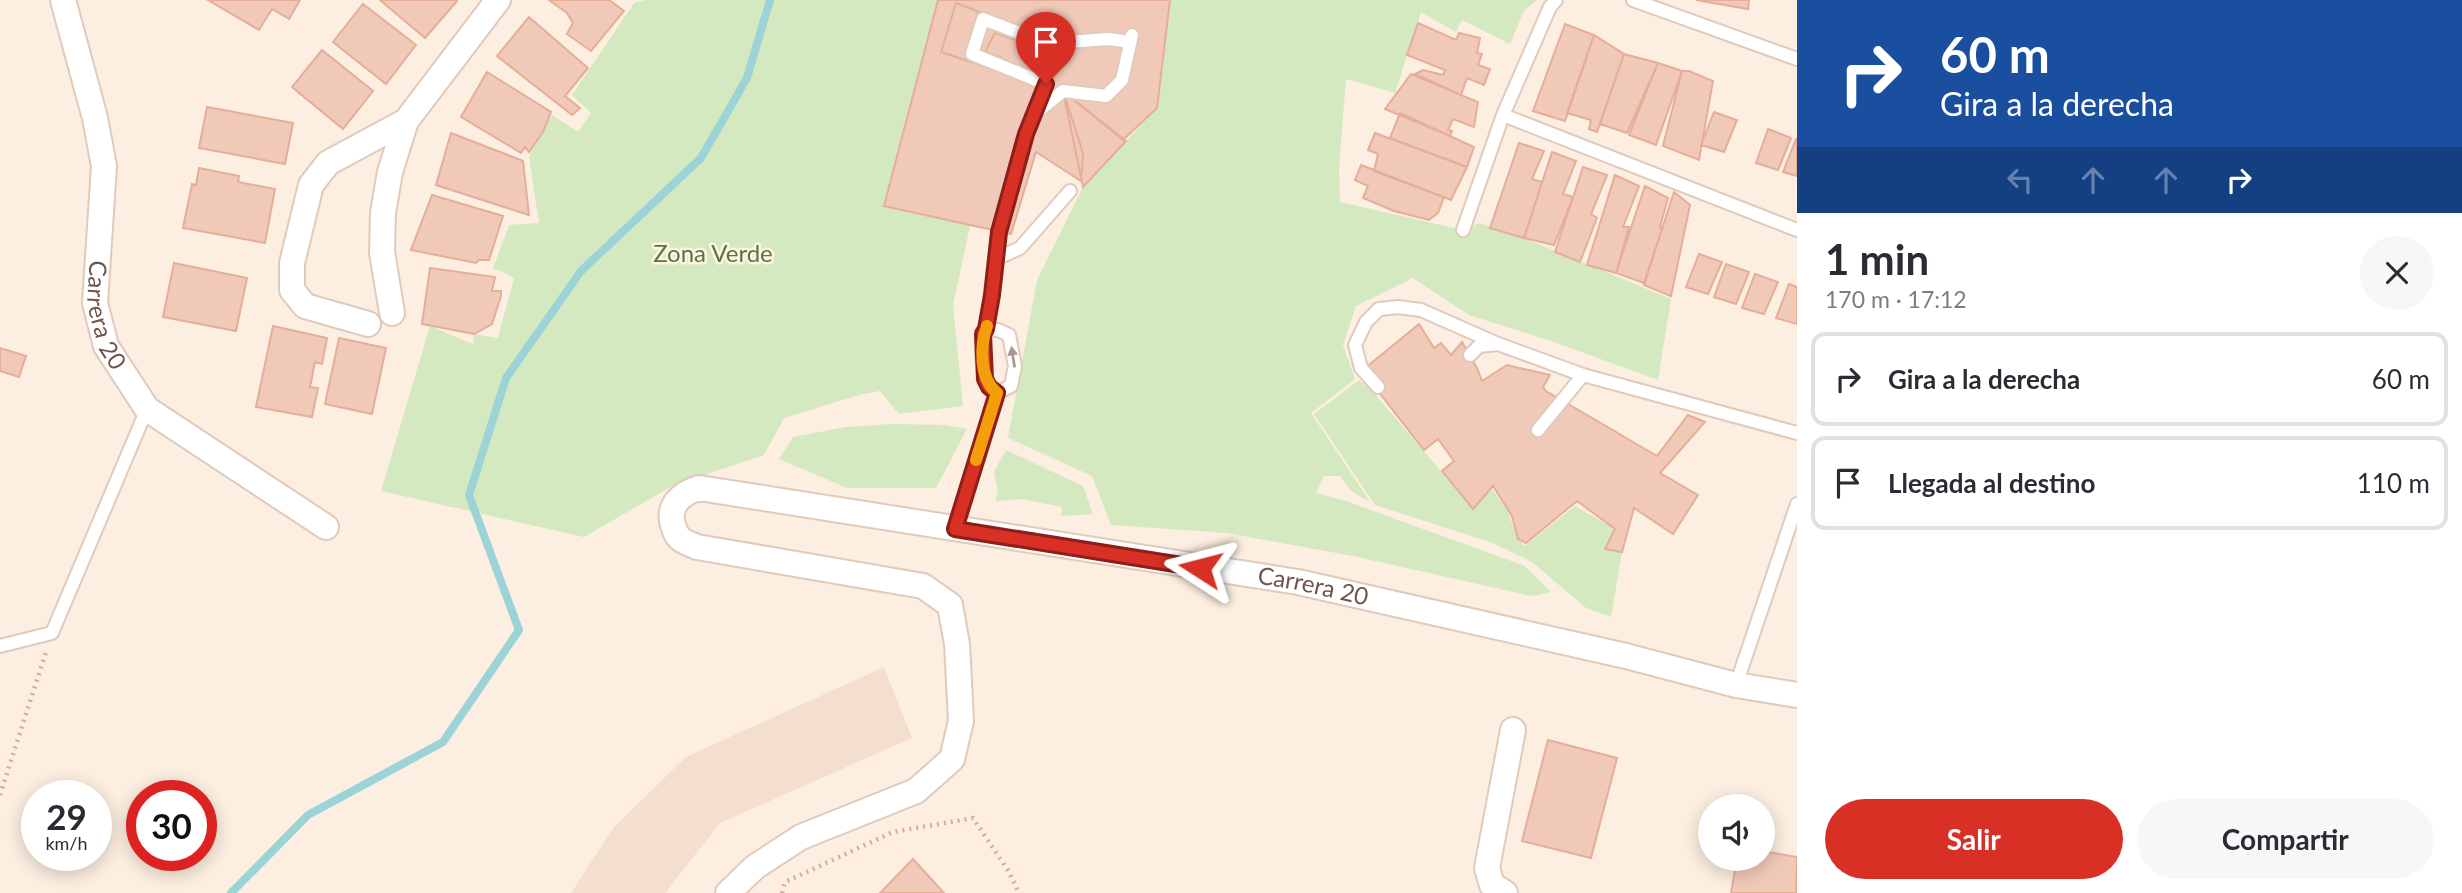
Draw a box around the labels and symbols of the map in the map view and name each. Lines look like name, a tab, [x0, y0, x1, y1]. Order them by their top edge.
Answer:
pin	[1016, 12.0, 1076, 84]
park label: Zona Verde	[653, 238, 773, 267]
street label: Carrera 20	[82, 260, 133, 374]
one-way arrow	[1007, 346, 1018, 368]
position arrow	[1163, 531, 1237, 605]
street label: Carrera 20	[1256, 560, 1371, 610]
speed limit sign: 30	[126, 780, 217, 871]

